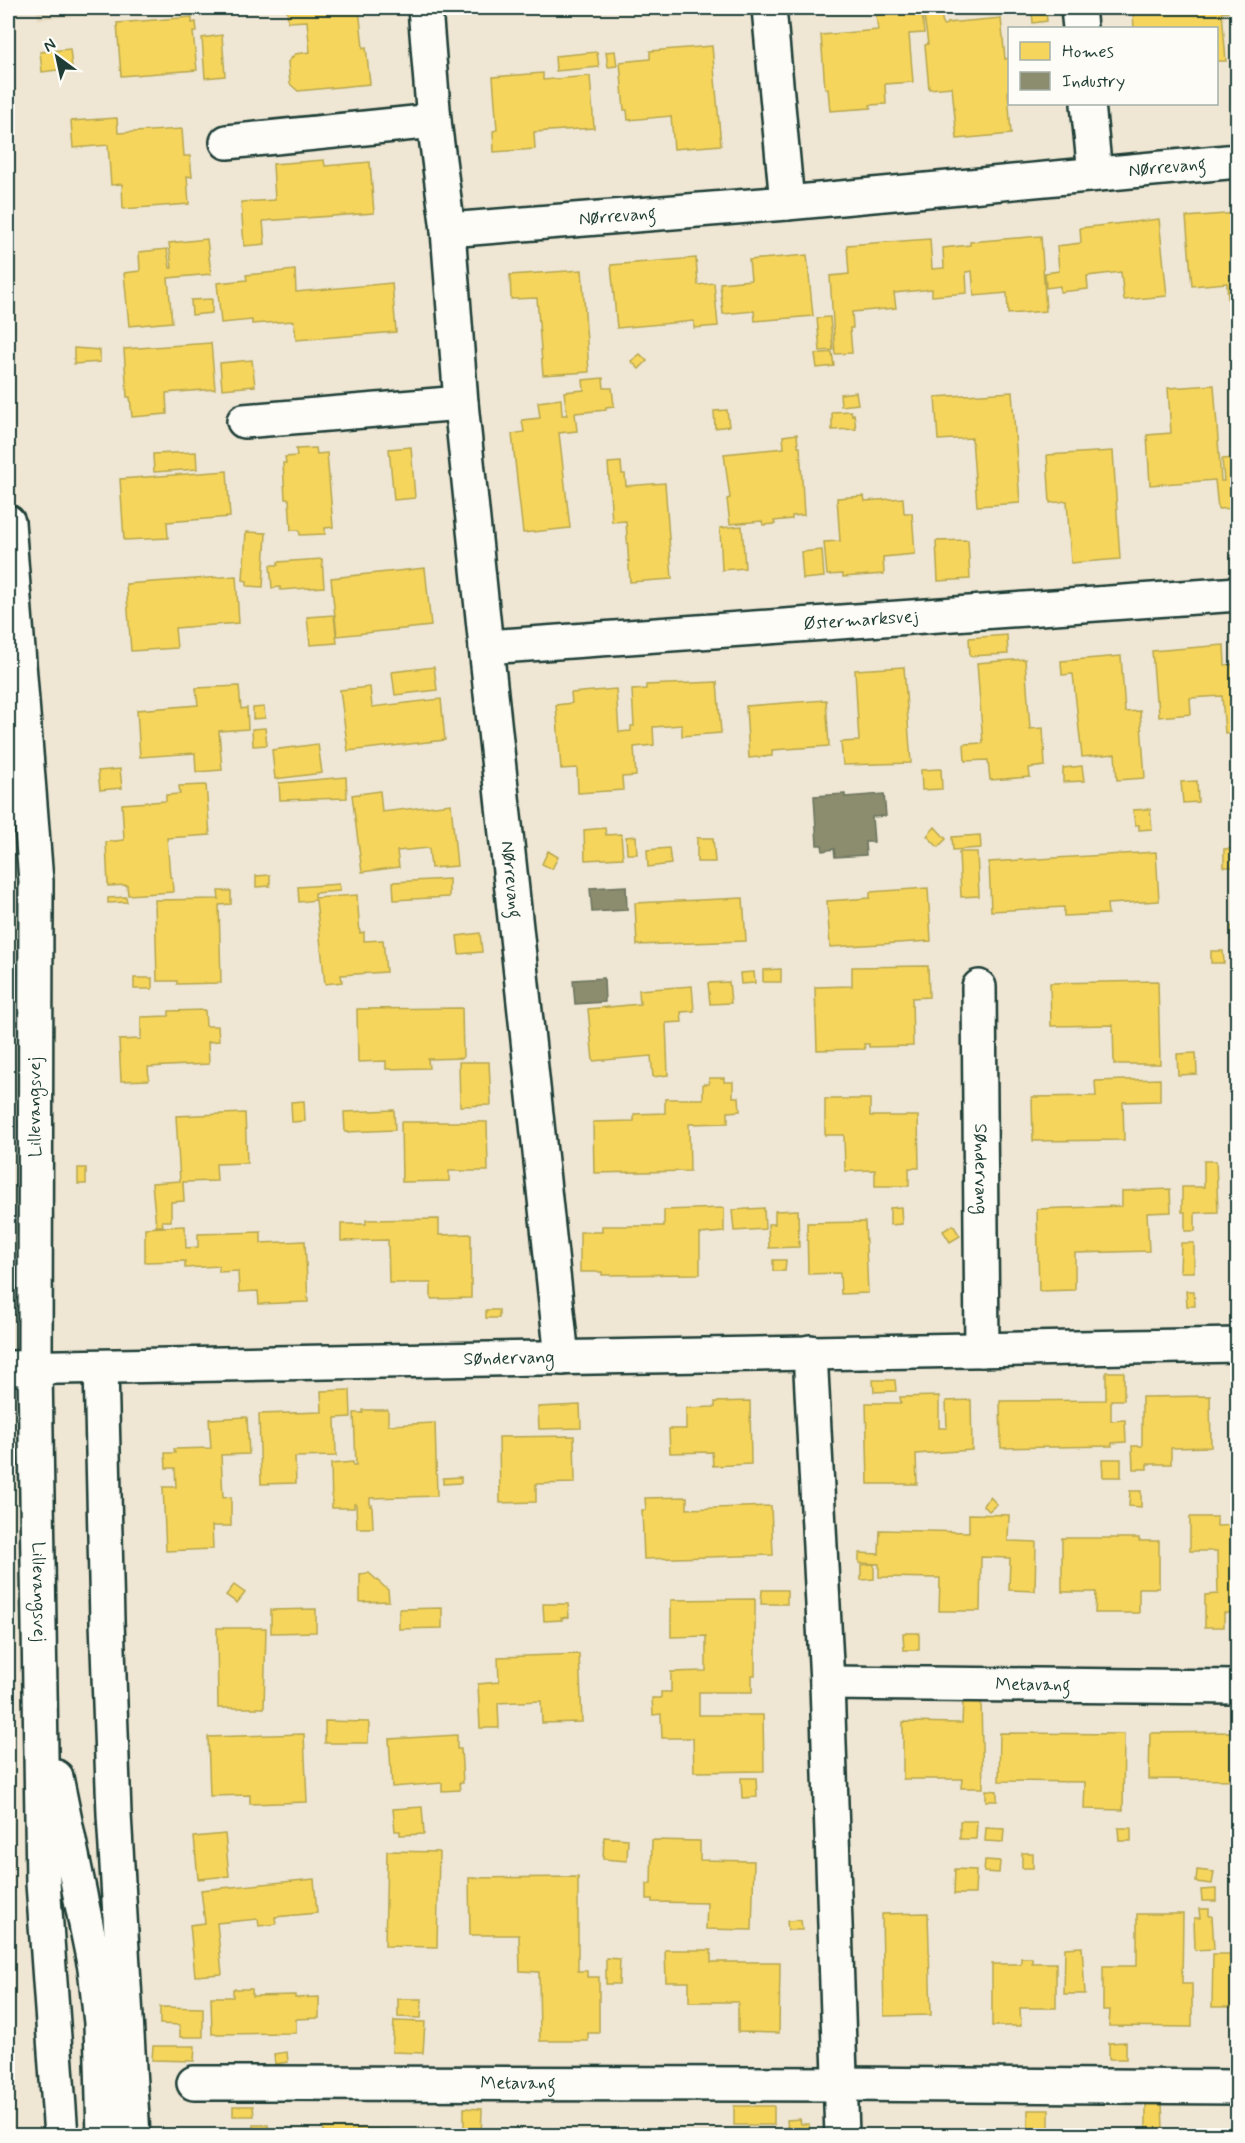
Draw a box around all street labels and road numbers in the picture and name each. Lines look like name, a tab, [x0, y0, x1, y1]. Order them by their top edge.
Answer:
street label: Nørrevang	[1128, 152, 1207, 183]
street label: Nørrevang	[578, 201, 657, 232]
street label: Østermarksvej	[803, 605, 919, 637]
street label: Nørrevang	[495, 840, 527, 920]
street label: Lillevangsvej	[23, 1057, 48, 1157]
street label: Søndervang	[968, 1123, 993, 1215]
street label: Søndervang	[463, 1346, 555, 1371]
street label: Lillevangsvej	[26, 1541, 51, 1642]
street label: Metavang	[995, 1673, 1071, 1699]
street label: Metavang	[480, 2071, 556, 2098]

